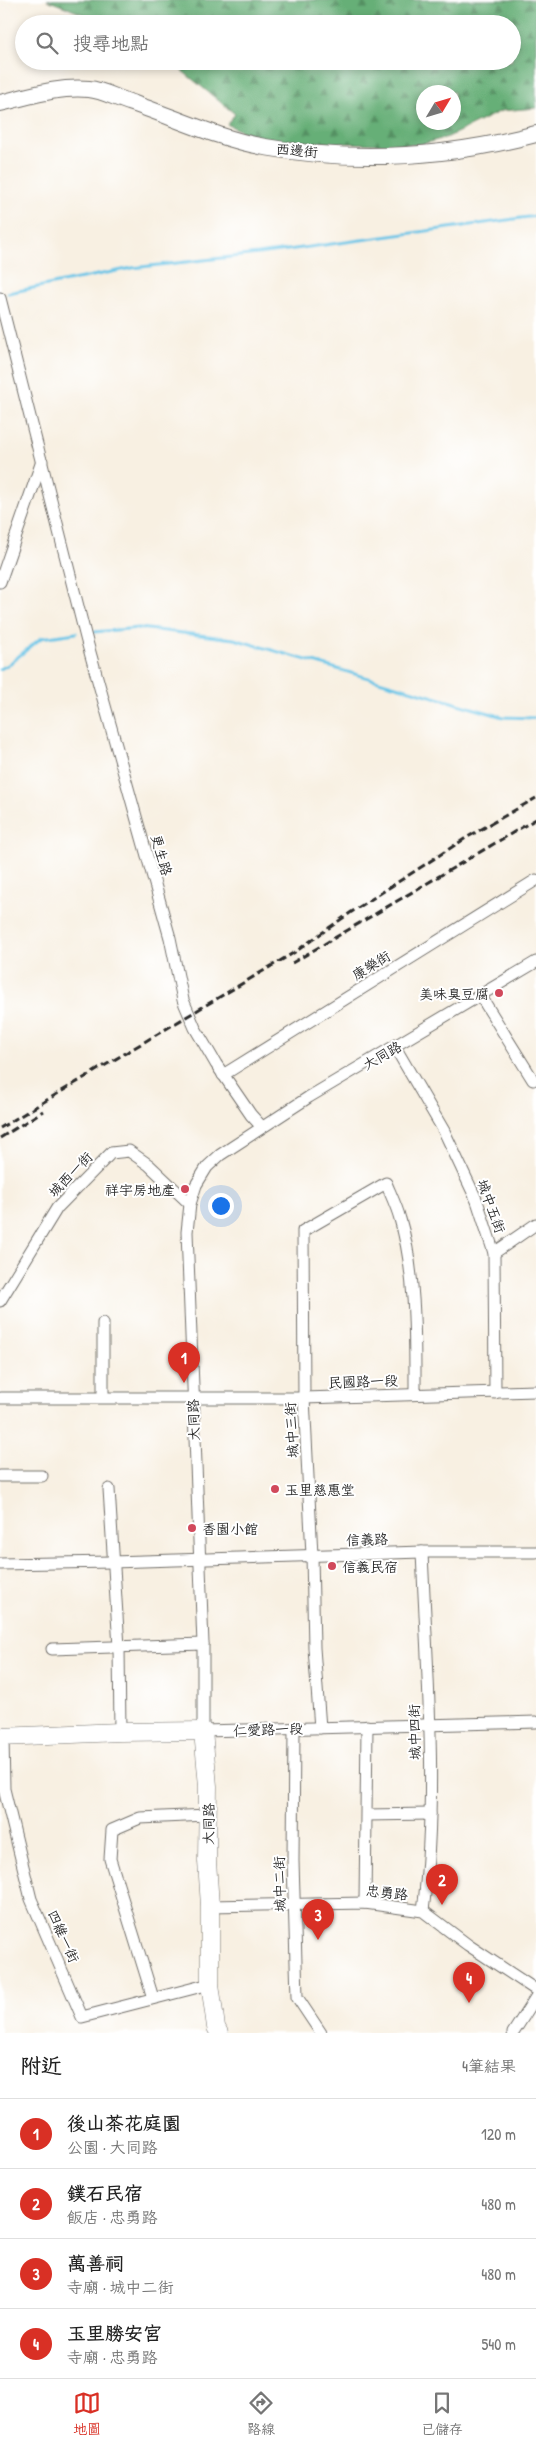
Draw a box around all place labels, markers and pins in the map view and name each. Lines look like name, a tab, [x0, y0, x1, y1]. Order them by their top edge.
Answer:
place label: 美味臭豆腐	[419, 984, 489, 1003]
marker: 美味臭豆腐	[493, 987, 505, 999]
place label: 祥宇房地產	[105, 1180, 175, 1199]
marker: 祥宇房地產	[179, 1183, 191, 1195]
pin: 1	[168, 1342, 200, 1383]
place label: 玉里慈惠堂	[285, 1480, 355, 1499]
marker: 玉里慈惠堂	[269, 1483, 281, 1495]
place label: 香園小館	[202, 1519, 258, 1538]
marker: 香園小館	[186, 1522, 198, 1534]
place label: 信義民宿	[342, 1557, 398, 1576]
marker: 信義民宿	[326, 1560, 338, 1572]
pin: 2	[426, 1864, 458, 1905]
pin: 3	[302, 1899, 334, 1940]
pin: 4	[453, 1962, 485, 2003]

